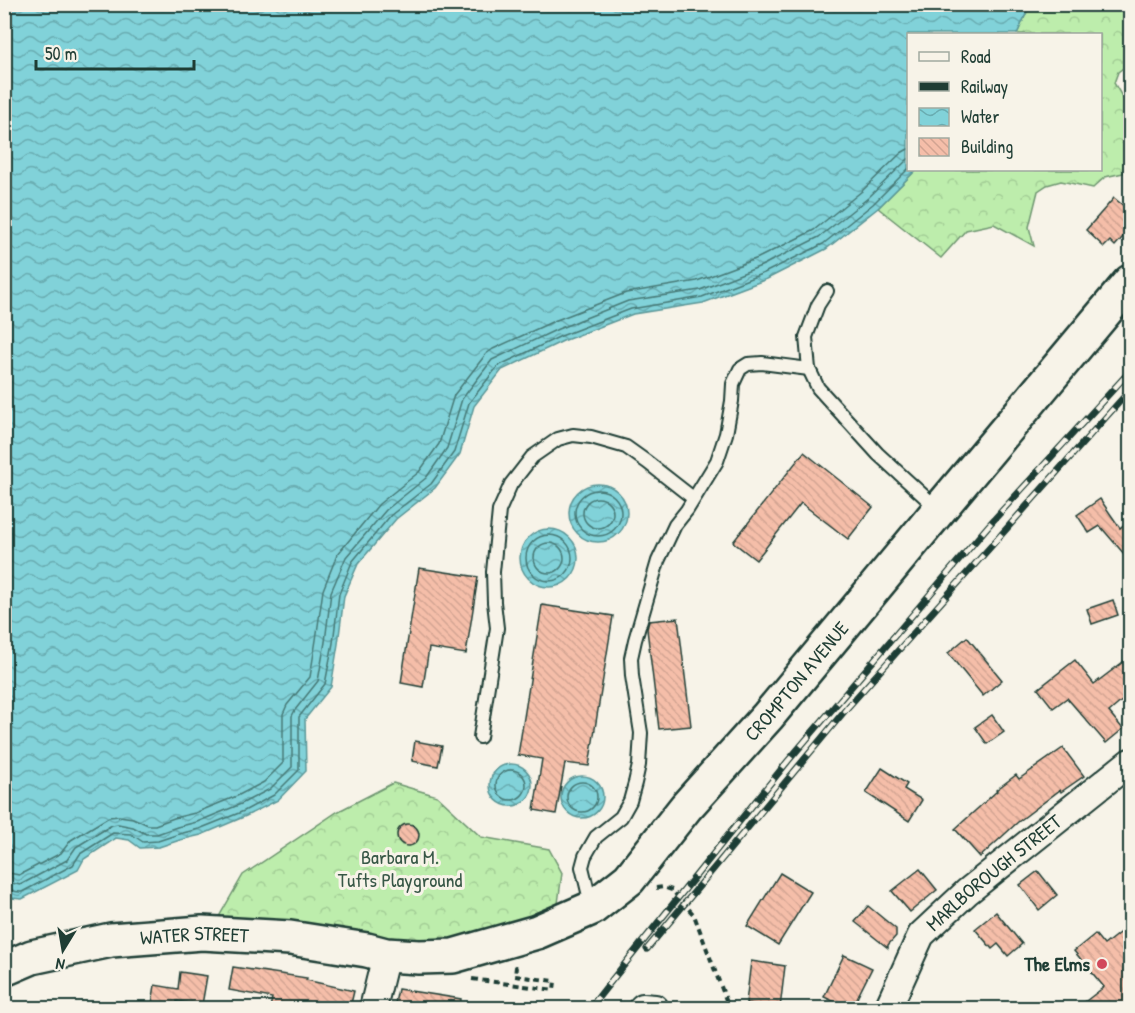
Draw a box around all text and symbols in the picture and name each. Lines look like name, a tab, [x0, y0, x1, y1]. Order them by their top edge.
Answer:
scale bar	[36, 33, 194, 71]
legend	[907, 33, 1102, 171]
text: 50 m	[45, 41, 77, 66]
text: Road	[961, 44, 991, 69]
text: Railway	[961, 74, 1008, 99]
text: Water	[961, 104, 999, 129]
text: Building	[961, 134, 1013, 159]
street label: CROMPTON AVENUE	[738, 615, 854, 747]
street label: MARLBOROUGH STREET	[920, 807, 1067, 937]
park label: Barbara M. Tufts Playground	[338, 843, 462, 893]
street label: WATER STREET	[139, 919, 250, 951]
north arrow	[33, 920, 93, 980]
place label: The Elms	[1023, 950, 1090, 977]
text: N	[53, 953, 66, 976]
marker: The Elms	[1095, 957, 1109, 971]

